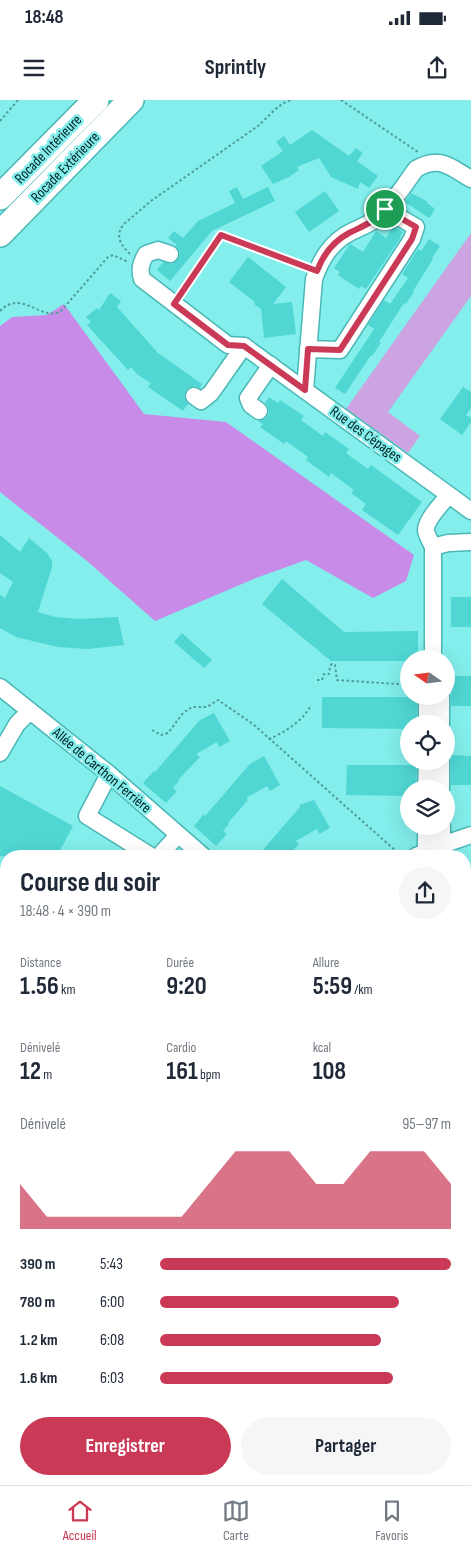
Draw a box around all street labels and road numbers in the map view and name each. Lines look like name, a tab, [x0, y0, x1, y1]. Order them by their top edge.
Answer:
street label: Rocade Intérieure	[11, 111, 86, 188]
street label: Rocade Extérieure	[27, 128, 104, 207]
street label: Rue des Cépages	[326, 402, 405, 467]
street label: Allée de Carthon Ferrière	[47, 723, 155, 817]

